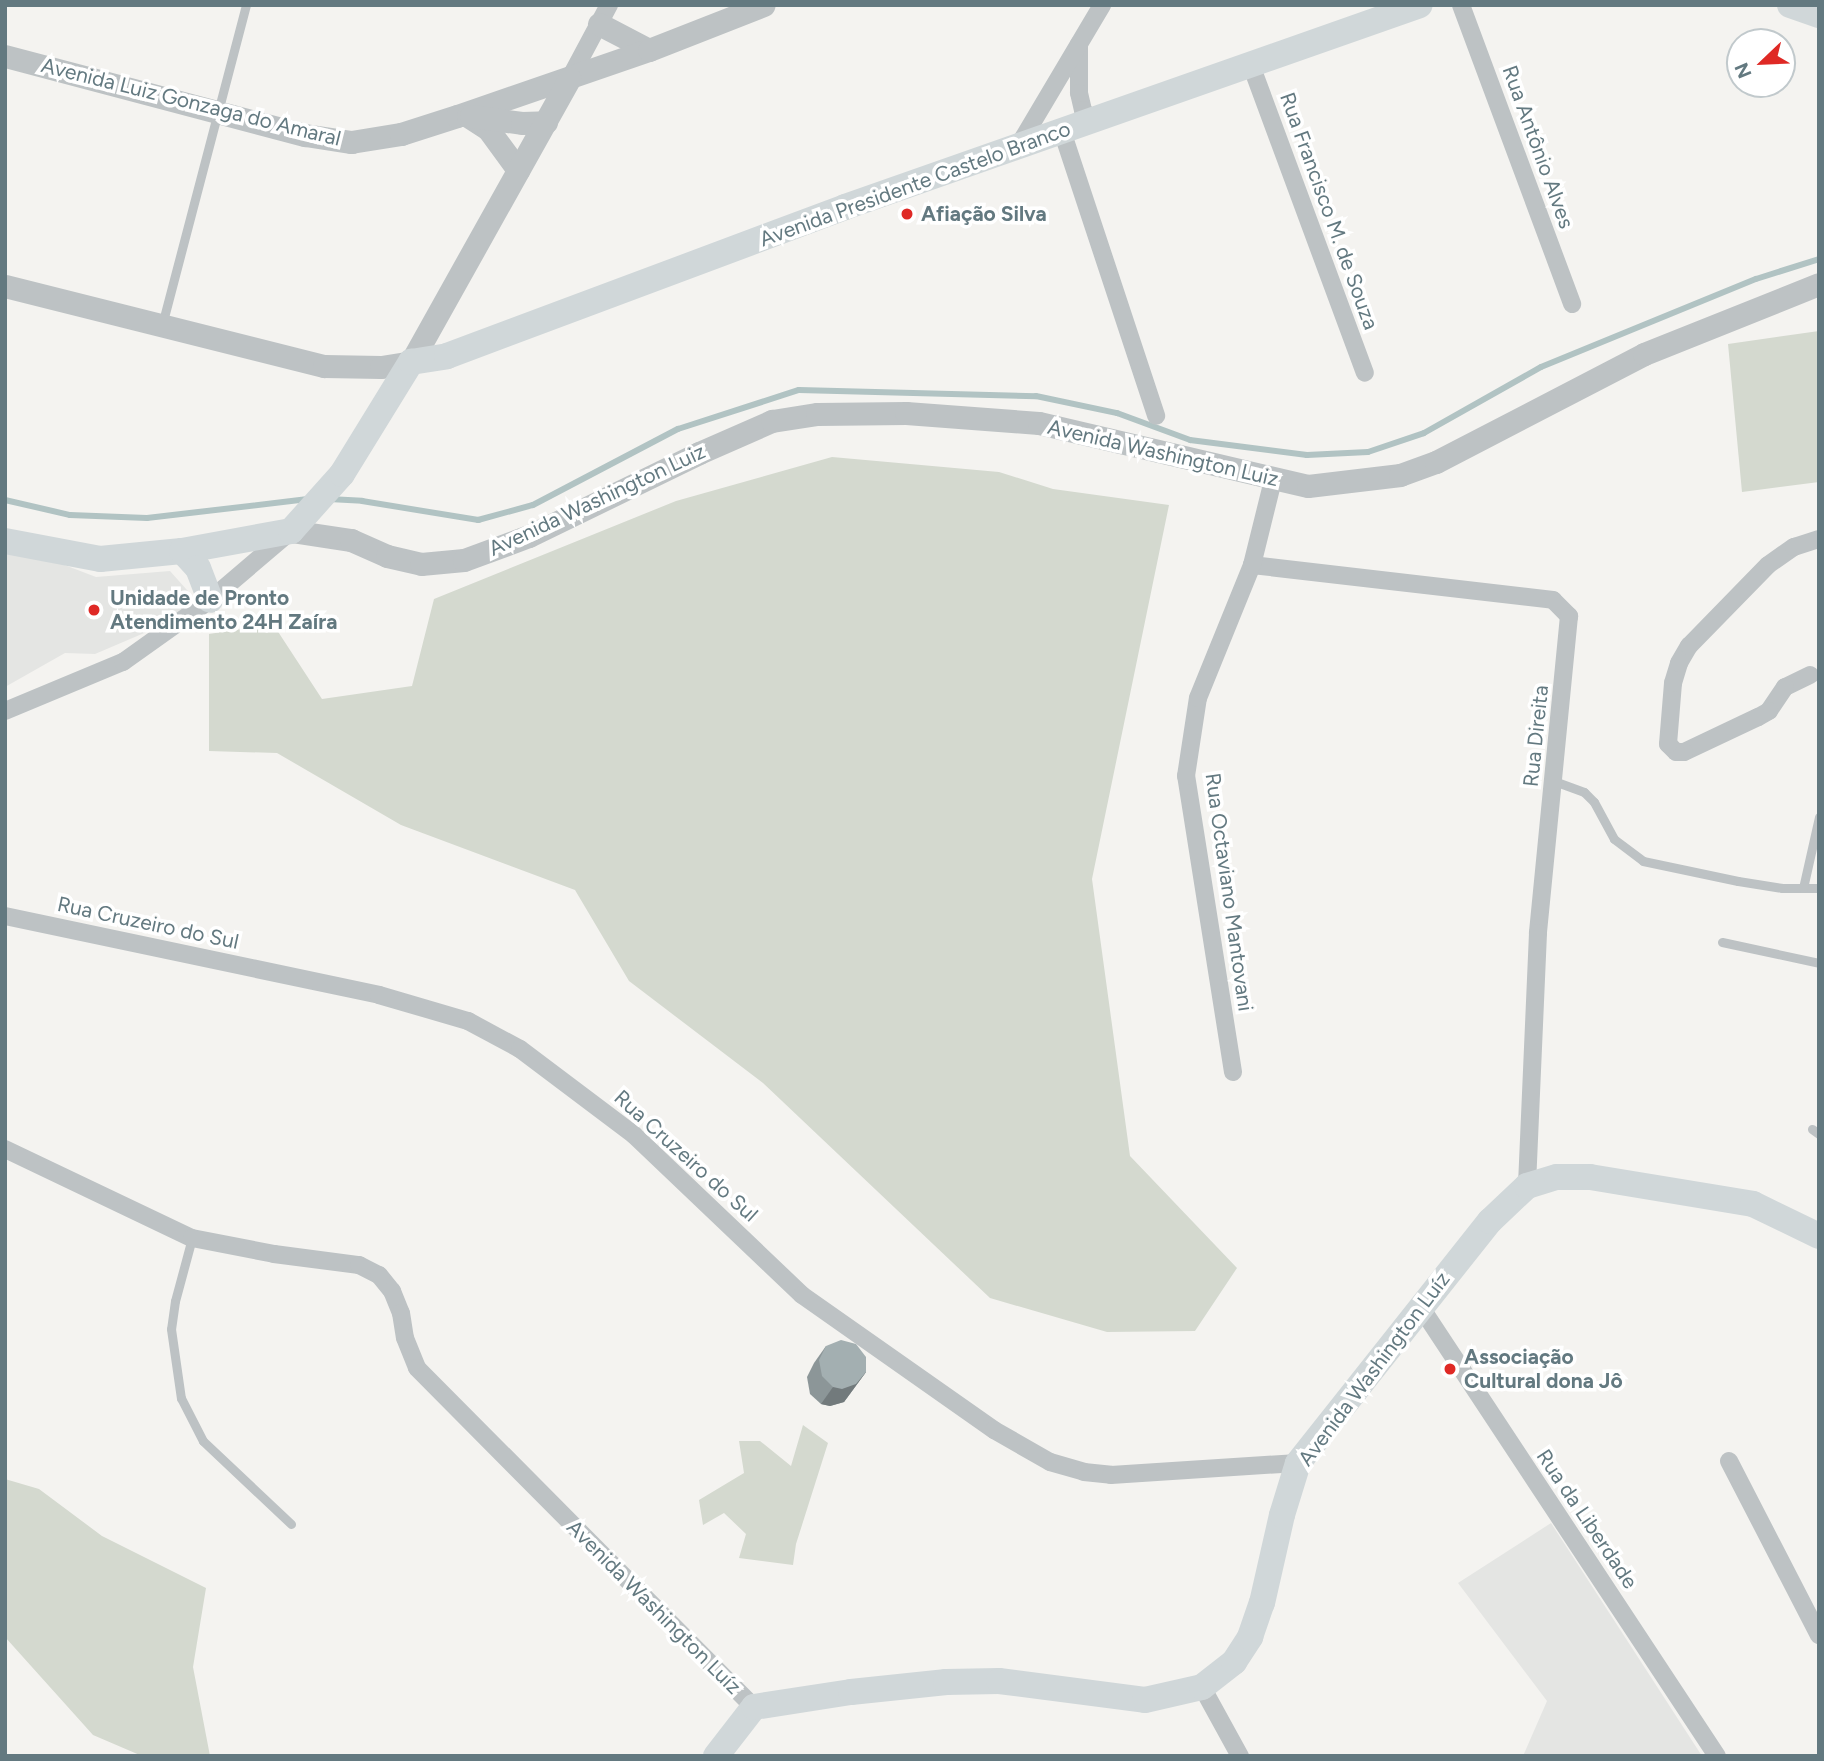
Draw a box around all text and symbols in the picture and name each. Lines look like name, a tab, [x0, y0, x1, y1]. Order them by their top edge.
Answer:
north arrow	[1726, 28, 1796, 98]
street label: Avenida Luiz Gonzaga do Amaral	[39, 53, 343, 151]
text: N	[1730, 59, 1757, 82]
street label: Rua Antônio Alves	[1497, 62, 1579, 232]
street label: Rua Francisco M. de Souza	[1274, 89, 1384, 333]
street label: Avenida Presidente Castelo Branco	[756, 116, 1074, 252]
place label: Afiação Silva	[921, 201, 1047, 227]
marker: Afiação Silva	[899, 206, 915, 222]
street label: Avenida Washington Luiz	[1045, 414, 1281, 492]
street label: Avenida Washington Luiz	[485, 439, 709, 561]
place label: Unidade de Pronto Atendimento 24H Zaíra	[110, 585, 337, 635]
marker: Unidade de Pronto Atendimento 24H Zaíra	[84, 600, 104, 620]
street label: Rua Direita	[1518, 684, 1554, 788]
street label: Rua Octaviano Mantovani	[1200, 771, 1258, 1013]
street label: Rua Cruzeiro do Sul	[55, 891, 241, 955]
street label: Rua Cruzeiro do Sul	[609, 1085, 763, 1227]
street label: Avenida Washington Luíz	[1293, 1267, 1455, 1471]
place label: Associação Cultural dona Jô	[1464, 1344, 1623, 1394]
marker: Associação Cultural dona Jô	[1442, 1361, 1458, 1377]
street label: Rua da Liberdade	[1531, 1445, 1643, 1593]
street label: Avenida Washington Luíz	[562, 1515, 746, 1699]

